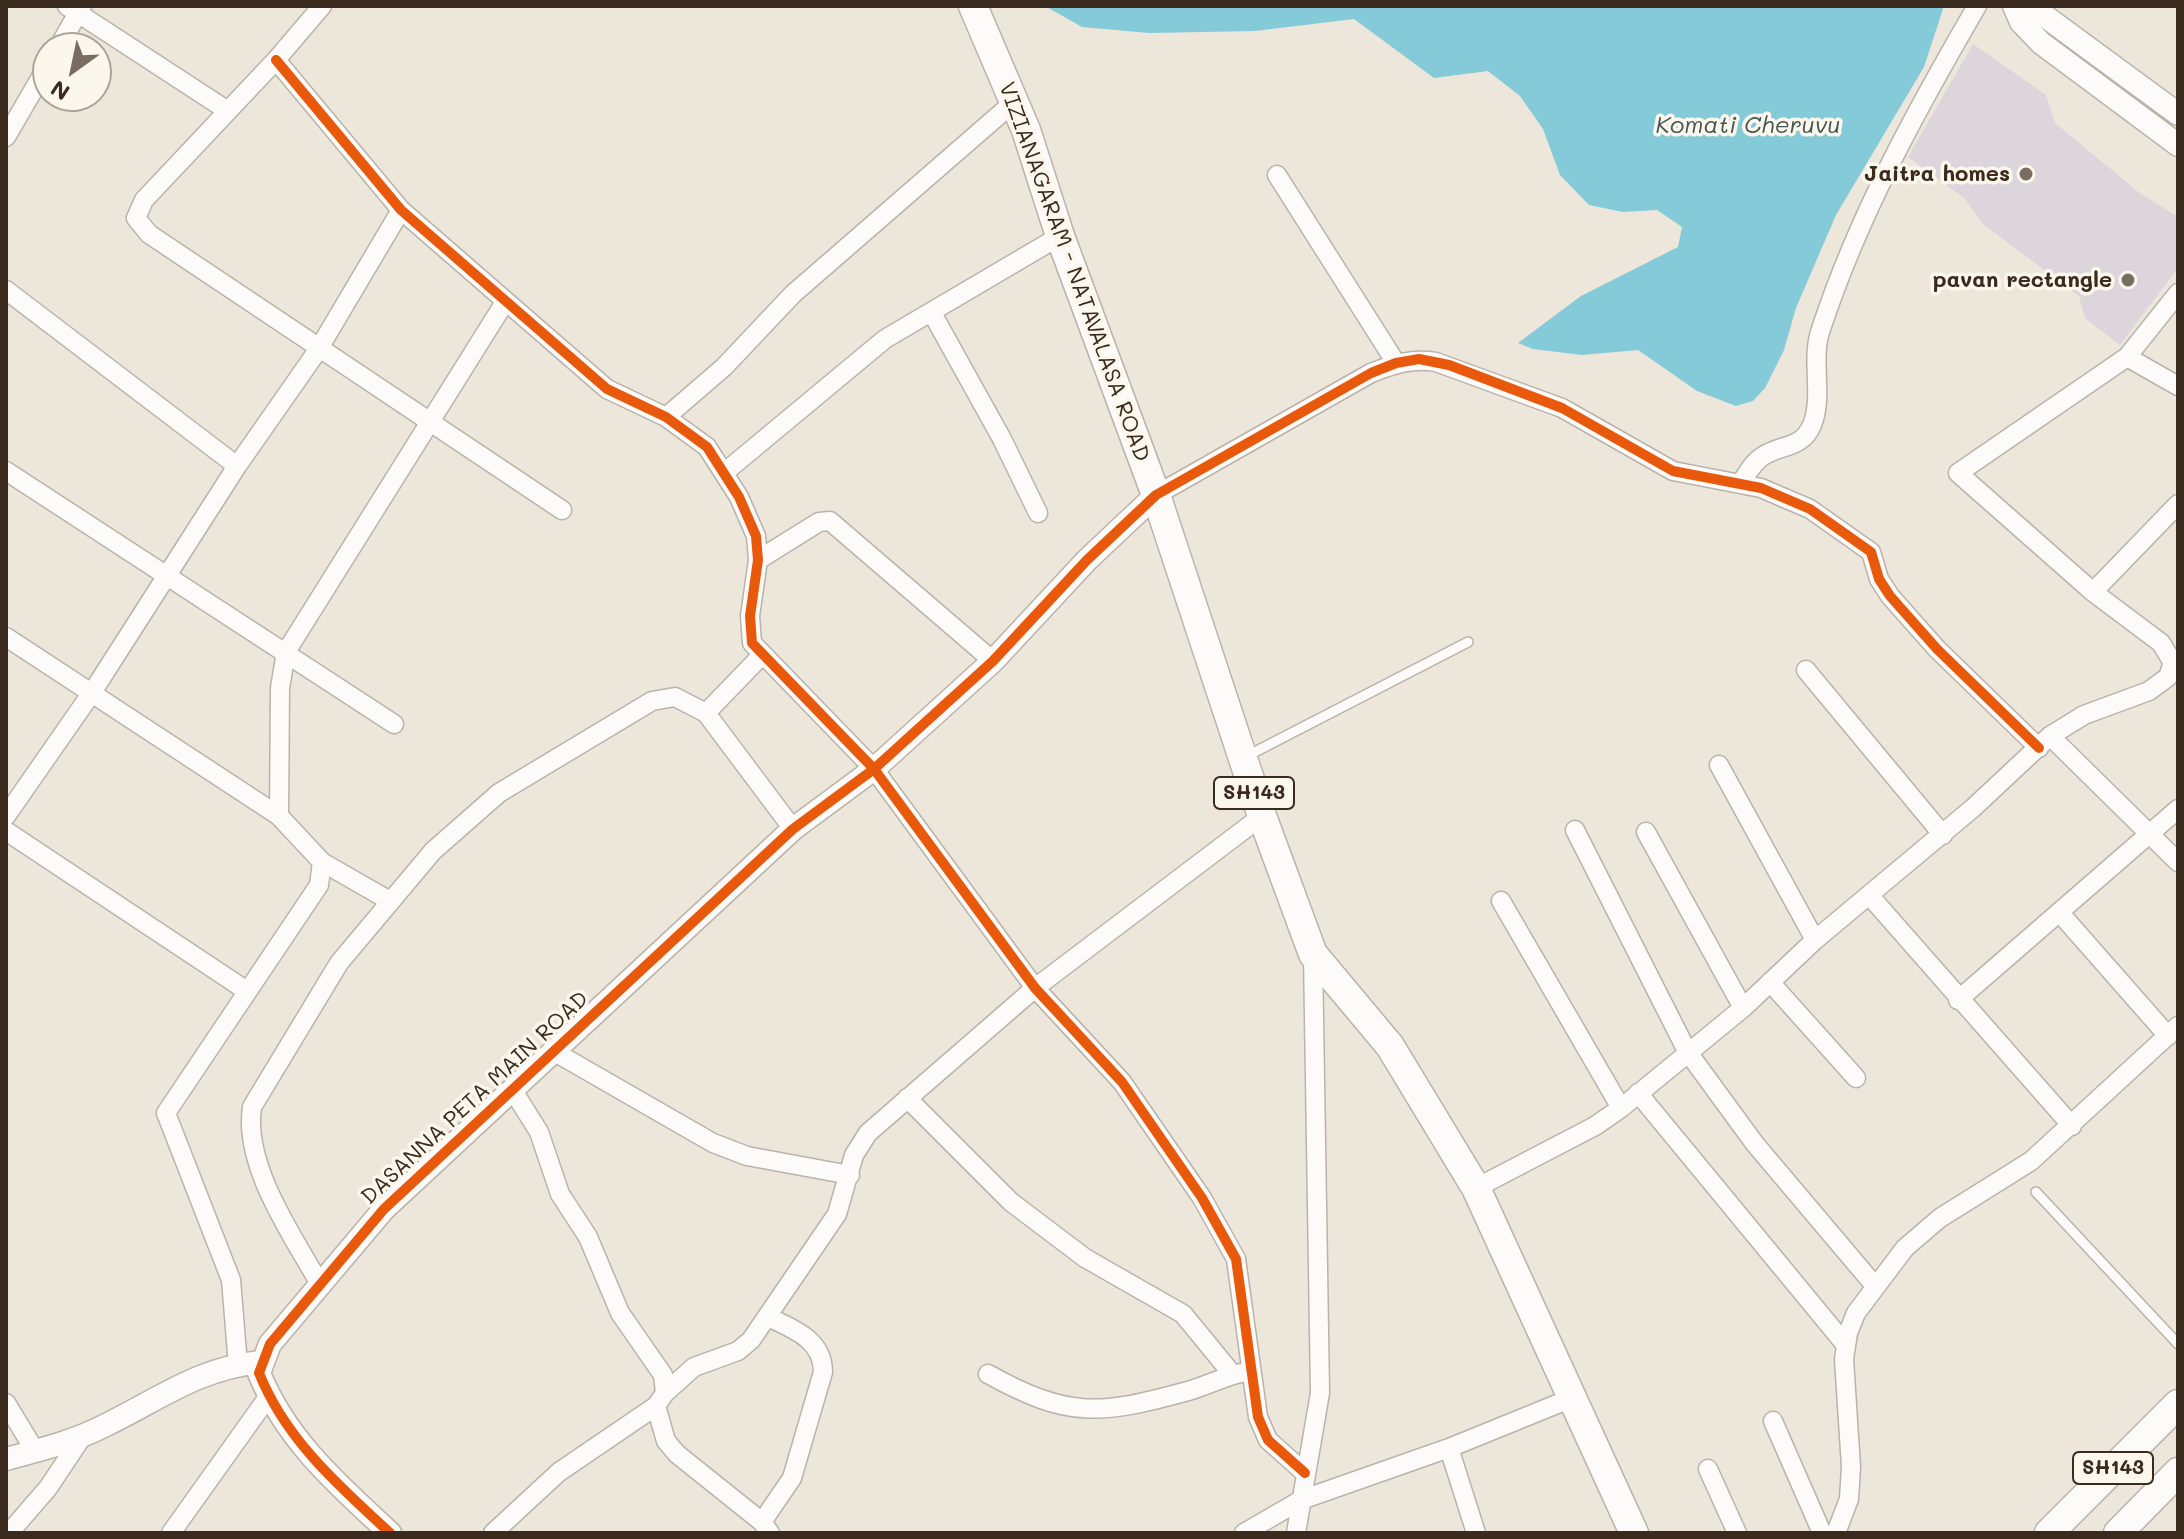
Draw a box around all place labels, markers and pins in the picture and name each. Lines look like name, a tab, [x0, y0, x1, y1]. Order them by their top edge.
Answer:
place label: Jaitra homes	[1864, 161, 2010, 187]
marker: Jaitra homes	[2017, 165, 2035, 183]
place label: pavan rectangle	[1933, 267, 2112, 293]
marker: pavan rectangle	[2119, 271, 2137, 289]

